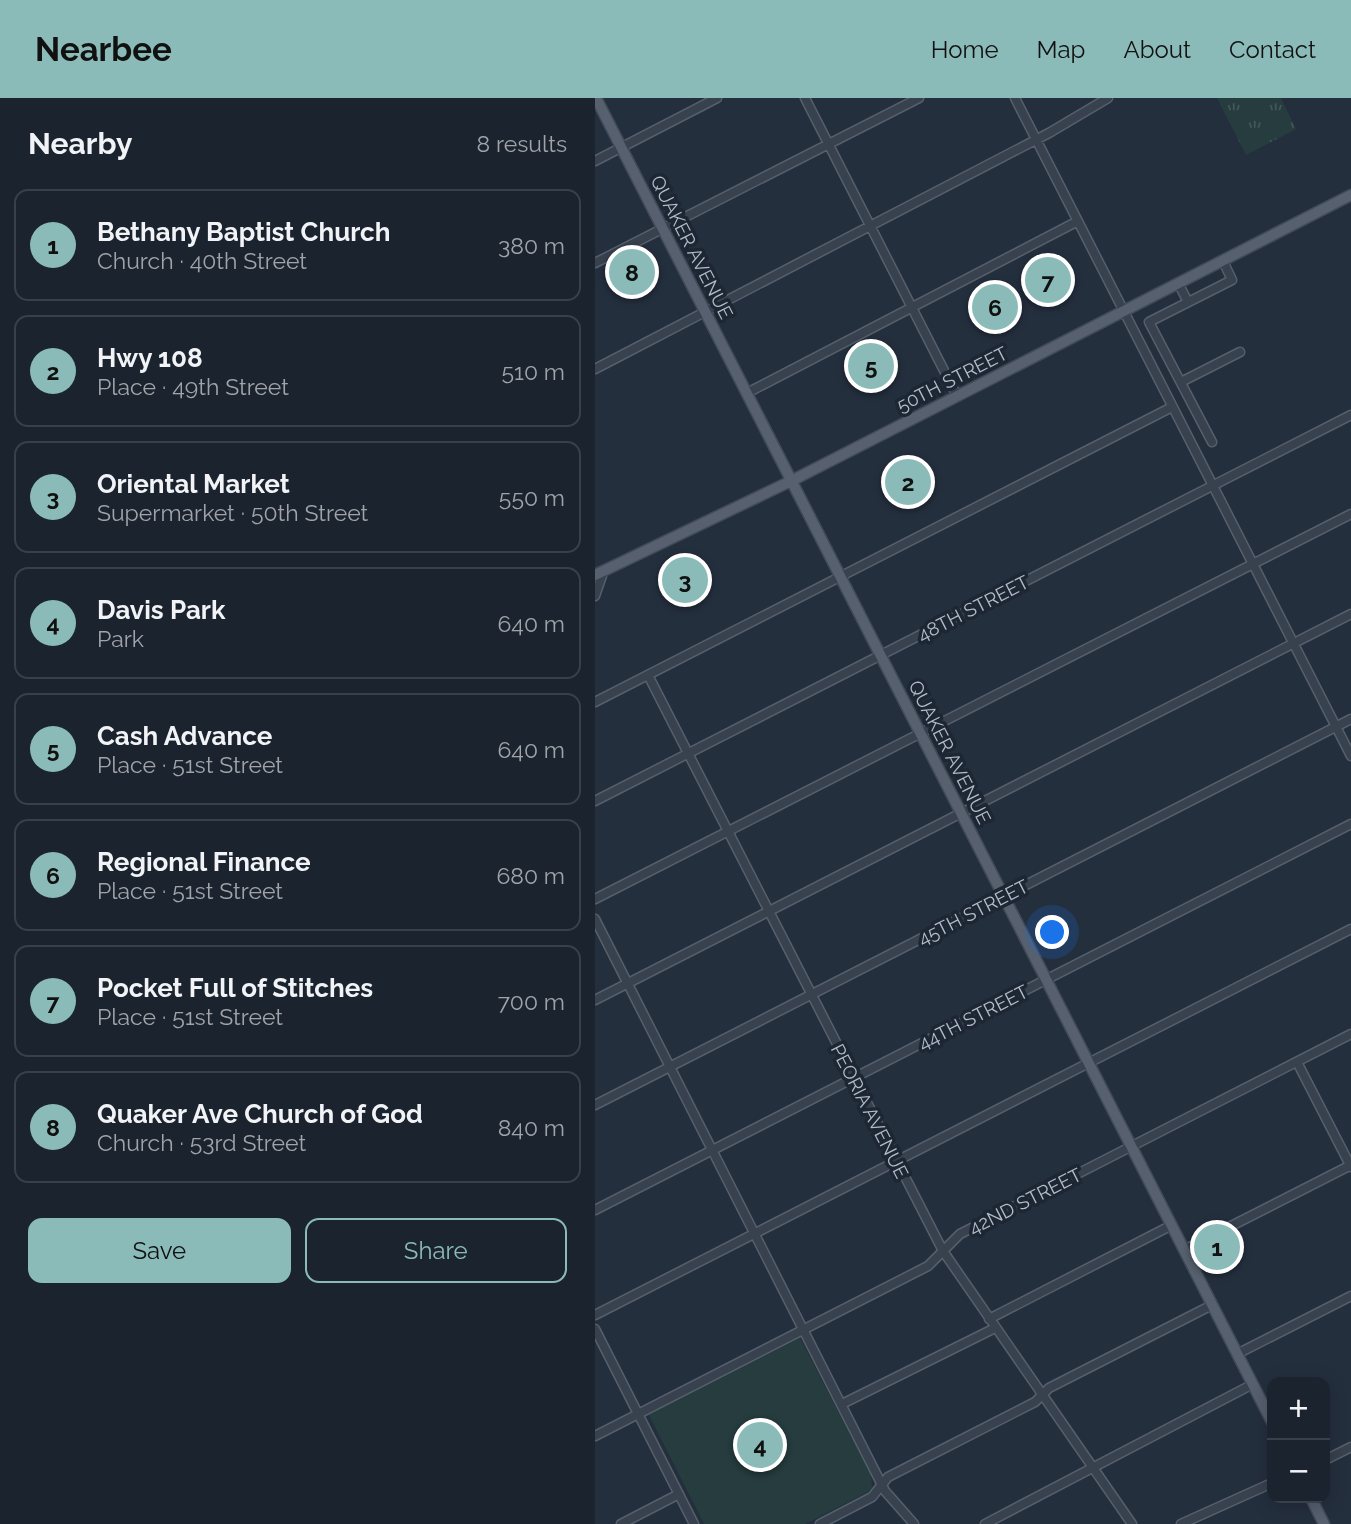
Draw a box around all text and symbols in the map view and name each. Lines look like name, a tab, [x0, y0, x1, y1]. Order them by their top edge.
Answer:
text: Nearbee	[35, 30, 172, 69]
text: Home	[931, 35, 999, 64]
text: Map	[1037, 35, 1085, 64]
text: About	[1123, 35, 1191, 64]
text: Contact	[1229, 35, 1316, 64]
text: Nearby	[28, 126, 132, 161]
text: 8 results	[476, 130, 567, 157]
street label: QUAKER AVENUE	[646, 172, 738, 322]
text: Bethany Baptist Church	[97, 217, 390, 247]
text: 1	[47, 232, 59, 259]
text: 380 m	[498, 232, 565, 259]
pin: 8	[609, 246, 655, 298]
text: Church · 40th Street	[97, 247, 307, 274]
pin: 7	[1025, 254, 1071, 306]
pin: 6	[972, 281, 1018, 333]
pin: 5	[848, 340, 894, 392]
street label: 50TH STREET	[893, 341, 1011, 416]
text: Hwy 108	[97, 343, 203, 373]
text: 2	[47, 358, 59, 385]
text: 510 m	[502, 358, 565, 385]
text: Place · 49th Street	[97, 373, 289, 400]
pin: 2	[885, 456, 931, 508]
text: Oriental Market	[97, 469, 290, 499]
text: 3	[47, 484, 59, 511]
text: 550 m	[499, 484, 565, 511]
text: Supermarket · 50th Street	[97, 499, 368, 526]
pin: 3	[662, 554, 708, 606]
street label: 48TH STREET	[914, 570, 1033, 646]
text: Davis Park	[97, 595, 225, 625]
text: 4	[46, 610, 60, 637]
text: 640 m	[497, 610, 565, 637]
text: Park	[97, 625, 144, 652]
street label: QUAKER AVENUE	[904, 677, 996, 827]
text: Cash Advance	[97, 721, 272, 751]
text: 5	[47, 736, 59, 763]
text: 640 m	[497, 736, 565, 763]
text: Place · 51st Street	[97, 751, 283, 778]
text: Regional Finance	[97, 847, 311, 877]
text: 6	[46, 862, 60, 889]
text: 680 m	[496, 862, 565, 889]
street label: 45TH STREET	[914, 875, 1032, 949]
text: Place · 51st Street	[97, 877, 283, 904]
your location	[1035, 915, 1069, 949]
text: Pocket Full of Stitches	[97, 973, 373, 1003]
street label: 44TH STREET	[914, 980, 1032, 1054]
text: 7	[47, 988, 59, 1015]
text: 700 m	[498, 988, 565, 1015]
text: Place · 51st Street	[97, 1003, 283, 1030]
street label: PEORIA AVENUE	[827, 1040, 913, 1182]
text: Quaker Ave Church of God	[97, 1099, 423, 1129]
text: 8	[46, 1114, 60, 1141]
text: 840 m	[498, 1114, 565, 1141]
text: Church · 53rd Street	[97, 1129, 306, 1156]
street label: 42ND STREET	[965, 1163, 1085, 1239]
button: Save	[28, 1218, 291, 1283]
button: Share	[305, 1218, 567, 1283]
pin: 1	[1194, 1221, 1240, 1273]
map controls	[1267, 1377, 1330, 1503]
button: +	[1267, 1377, 1330, 1440]
pin: 4	[737, 1419, 783, 1471]
button: −	[1267, 1440, 1330, 1503]

